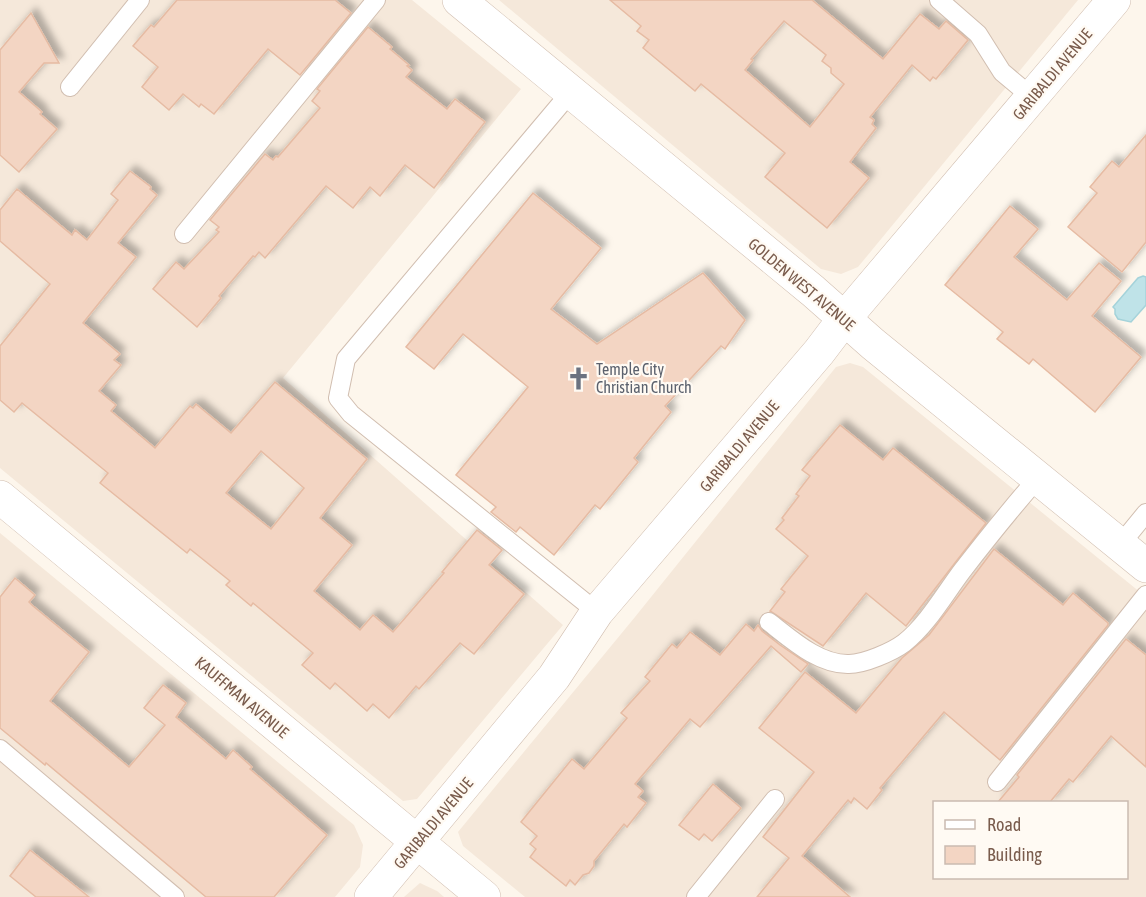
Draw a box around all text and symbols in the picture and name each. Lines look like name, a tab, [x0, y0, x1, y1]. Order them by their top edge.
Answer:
street label: GARIBALDI AVENUE	[1009, 25, 1095, 123]
street label: GOLDEN WEST AVENUE	[745, 234, 859, 334]
place label: Temple City Christian Church	[596, 360, 692, 396]
church icon: Temple City Christian Church	[565, 365, 591, 391]
street label: GARIBALDI AVENUE	[696, 397, 782, 495]
street label: KAUFFMAN AVENUE	[192, 653, 292, 741]
street label: GARIBALDI AVENUE	[390, 774, 476, 872]
legend	[933, 801, 1128, 879]
text: Road	[987, 814, 1021, 835]
text: Building	[987, 844, 1042, 865]

